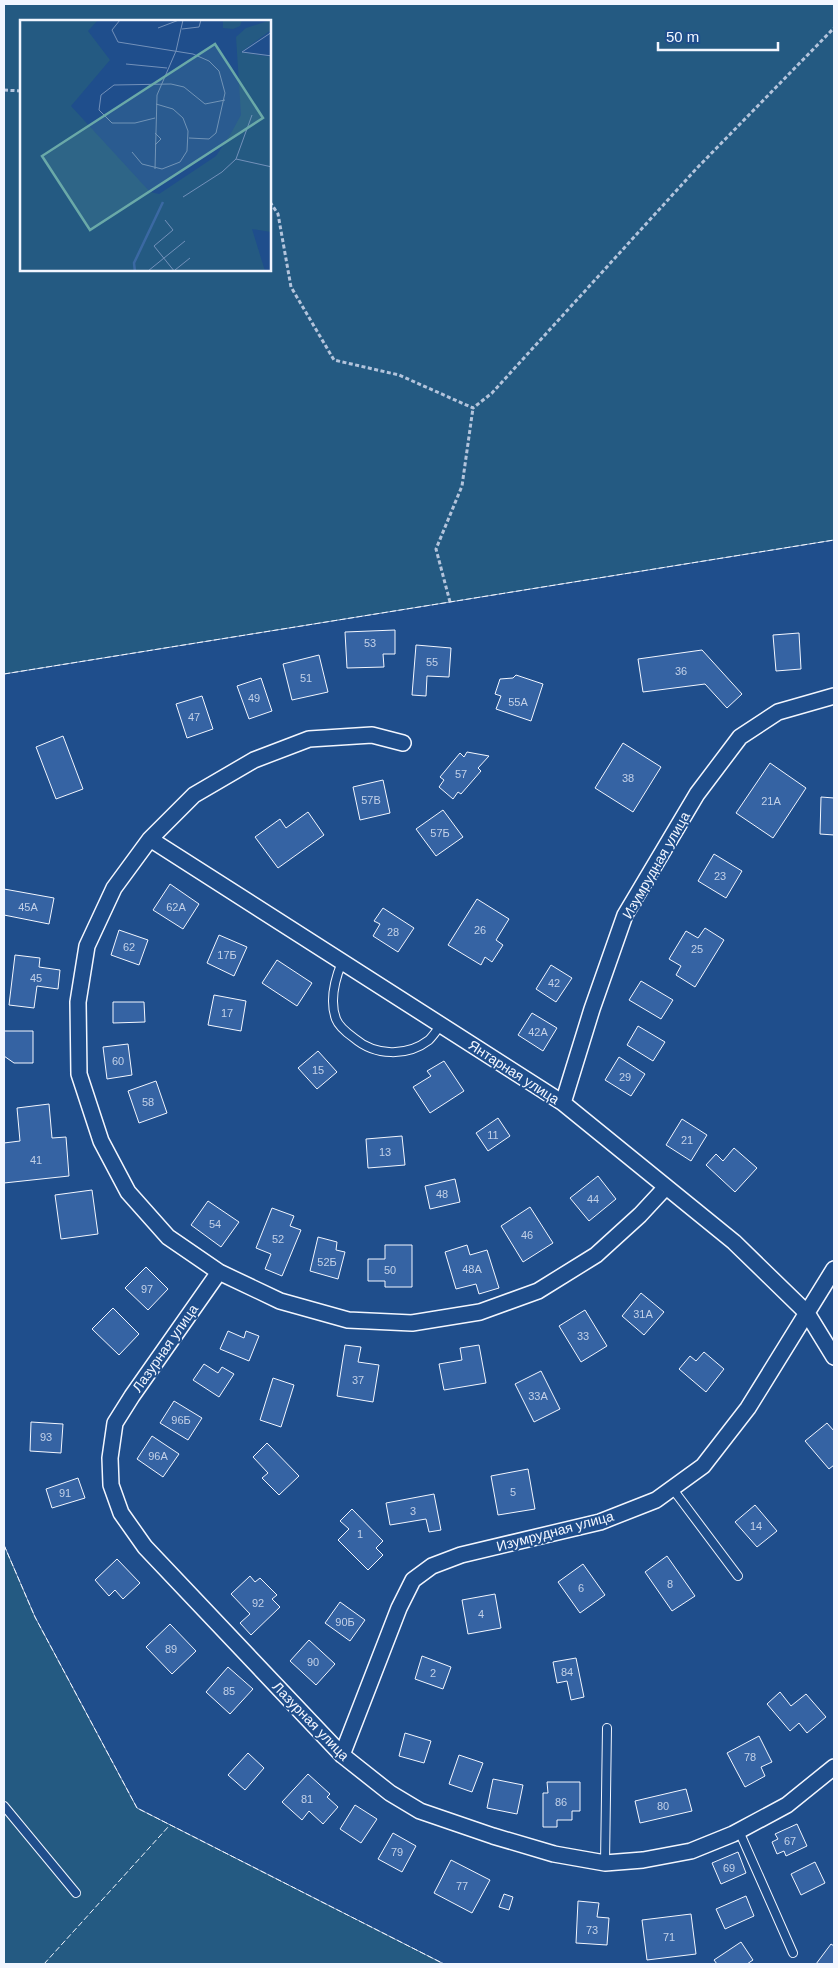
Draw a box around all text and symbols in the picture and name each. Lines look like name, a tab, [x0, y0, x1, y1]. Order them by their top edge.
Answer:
inset map	[20, 20, 271, 271]
scale bar	[658, 20, 778, 52]
text: 50 m	[666, 28, 699, 45]
house number: 53	[364, 637, 376, 649]
house number: 55	[426, 656, 438, 668]
house number: 36	[675, 665, 687, 677]
house number: 51	[300, 672, 312, 684]
house number: 49	[248, 692, 260, 704]
house number: 55А	[508, 696, 528, 708]
house number: 47	[188, 711, 200, 723]
house number: 57	[455, 768, 467, 780]
house number: 38	[622, 772, 634, 784]
house number: 57В	[361, 794, 381, 806]
house number: 21А	[761, 795, 781, 807]
street label: Изумрудная улица	[619, 809, 693, 921]
house number: 57Б	[430, 827, 450, 839]
house number: 23	[714, 870, 726, 882]
house number: 45А	[18, 901, 38, 913]
house number: 62А	[166, 901, 186, 913]
house number: 26	[474, 924, 486, 936]
house number: 28	[387, 926, 399, 938]
house number: 62	[123, 941, 135, 953]
house number: 25	[691, 943, 703, 955]
house number: 17Б	[217, 949, 237, 961]
house number: 45	[30, 972, 42, 984]
house number: 42	[548, 977, 560, 989]
house number: 17	[221, 1007, 233, 1019]
house number: 42А	[528, 1026, 548, 1038]
street label: Янтарная улица	[466, 1037, 563, 1107]
house number: 60	[112, 1055, 124, 1067]
house number: 15	[312, 1064, 324, 1076]
house number: 29	[619, 1071, 631, 1083]
house number: 58	[142, 1096, 154, 1108]
house number: 11	[487, 1129, 499, 1141]
house number: 21	[681, 1134, 693, 1146]
house number: 13	[379, 1146, 391, 1158]
house number: 41	[30, 1154, 42, 1166]
house number: 48	[436, 1188, 448, 1200]
house number: 44	[587, 1193, 599, 1205]
house number: 54	[209, 1218, 221, 1230]
house number: 46	[521, 1229, 533, 1241]
house number: 52	[272, 1233, 284, 1245]
house number: 52Б	[317, 1256, 337, 1268]
house number: 48А	[462, 1263, 482, 1275]
house number: 50	[384, 1264, 396, 1276]
house number: 97	[141, 1283, 153, 1295]
street label: Лазурная улица	[129, 1301, 201, 1395]
house number: 31А	[633, 1308, 653, 1320]
house number: 33	[577, 1330, 589, 1342]
house number: 37	[352, 1374, 364, 1386]
house number: 33А	[528, 1390, 548, 1402]
house number: 96Б	[171, 1414, 191, 1426]
house number: 93	[40, 1431, 52, 1443]
house number: 96А	[148, 1450, 168, 1462]
house number: 5	[510, 1486, 516, 1498]
house number: 91	[59, 1487, 71, 1499]
house number: 3	[410, 1505, 416, 1517]
street label: Изумрудная улица	[495, 1508, 616, 1554]
house number: 14	[750, 1520, 762, 1532]
house number: 1	[357, 1528, 363, 1540]
house number: 8	[667, 1578, 673, 1590]
house number: 6	[578, 1582, 584, 1594]
house number: 92	[252, 1597, 264, 1609]
house number: 4	[478, 1608, 484, 1620]
house number: 90Б	[335, 1616, 355, 1628]
house number: 89	[165, 1643, 177, 1655]
house number: 90	[307, 1656, 319, 1668]
house number: 84	[561, 1666, 573, 1678]
house number: 2	[430, 1667, 436, 1679]
street label: Лазурная улица	[269, 1678, 353, 1764]
house number: 85	[223, 1685, 235, 1697]
house number: 78	[744, 1751, 756, 1763]
house number: 81	[301, 1793, 313, 1805]
house number: 86	[555, 1796, 567, 1808]
house number: 80	[657, 1800, 669, 1812]
house number: 67	[784, 1835, 796, 1847]
house number: 79	[391, 1846, 403, 1858]
house number: 69	[723, 1862, 735, 1874]
house number: 77	[456, 1880, 468, 1892]
house number: 73	[586, 1924, 598, 1936]
house number: 71	[663, 1931, 675, 1943]

